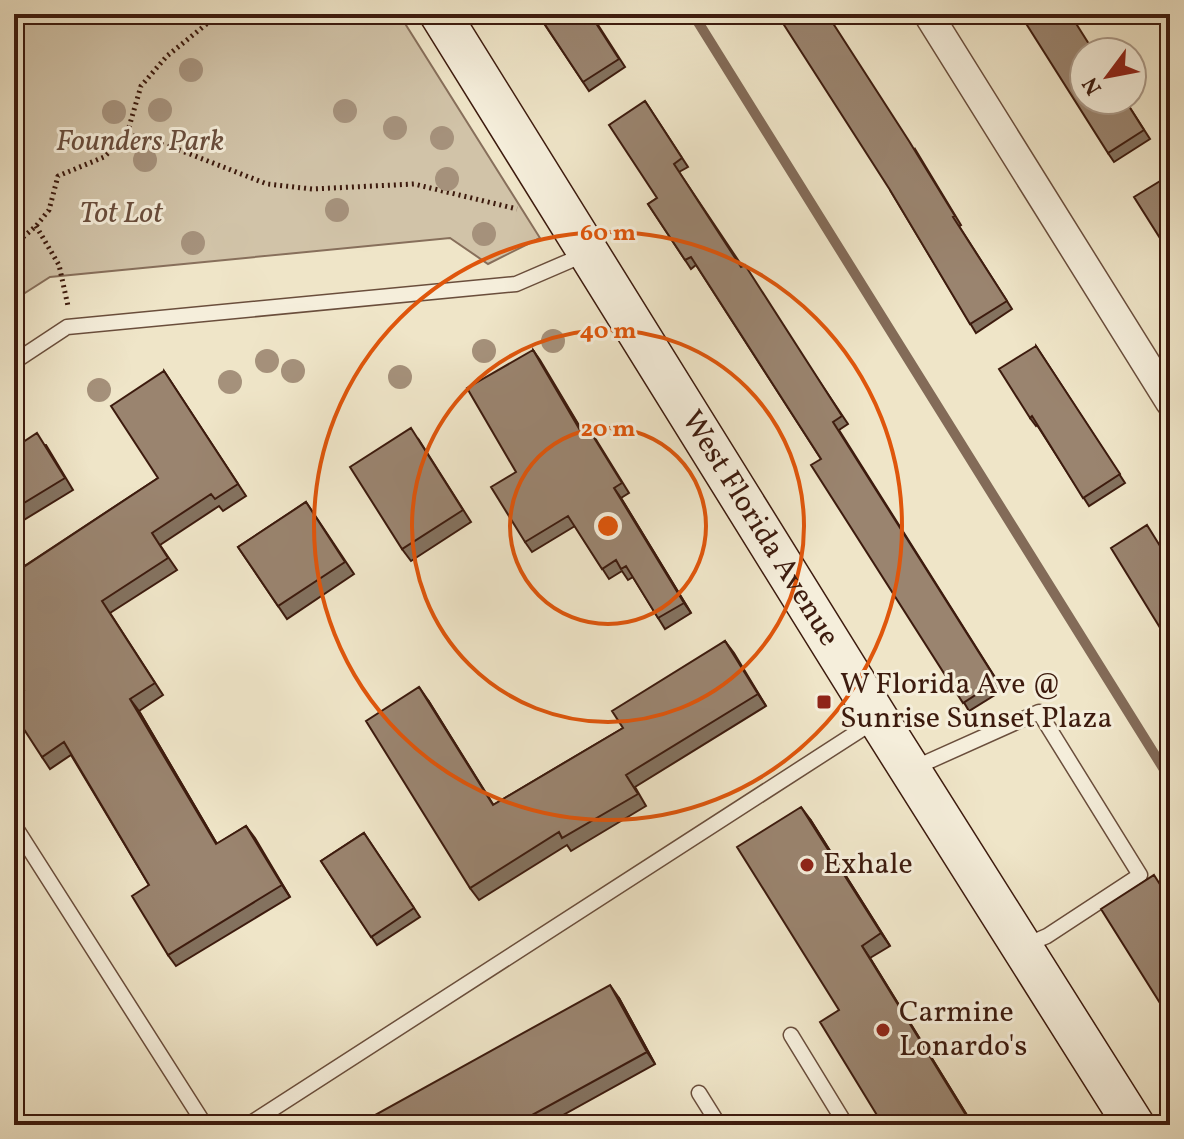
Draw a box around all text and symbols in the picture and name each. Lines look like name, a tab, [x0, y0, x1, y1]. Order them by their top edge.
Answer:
north arrow	[1068, 36, 1148, 116]
text: N	[1076, 70, 1111, 100]
park label: Founders Park	[56, 121, 224, 163]
park label: Tot Lot	[79, 193, 164, 235]
text: 60 m	[580, 217, 636, 251]
text: 40 m	[580, 315, 636, 349]
street label: West Florida Avenue	[671, 403, 849, 655]
text: 20 m	[580, 413, 636, 447]
centre of rings	[594, 512, 622, 540]
place label: W Florida Ave @ Sunrise Sunset Plaza	[840, 664, 1112, 740]
marker: W Florida Ave @ Sunrise Sunset Plaza	[815, 693, 833, 711]
place label: Exhale	[823, 844, 913, 886]
marker: Exhale	[798, 856, 816, 874]
place label: Carmine Lonardo's	[899, 992, 1027, 1068]
marker: Carmine Lonardo's	[874, 1021, 892, 1039]

